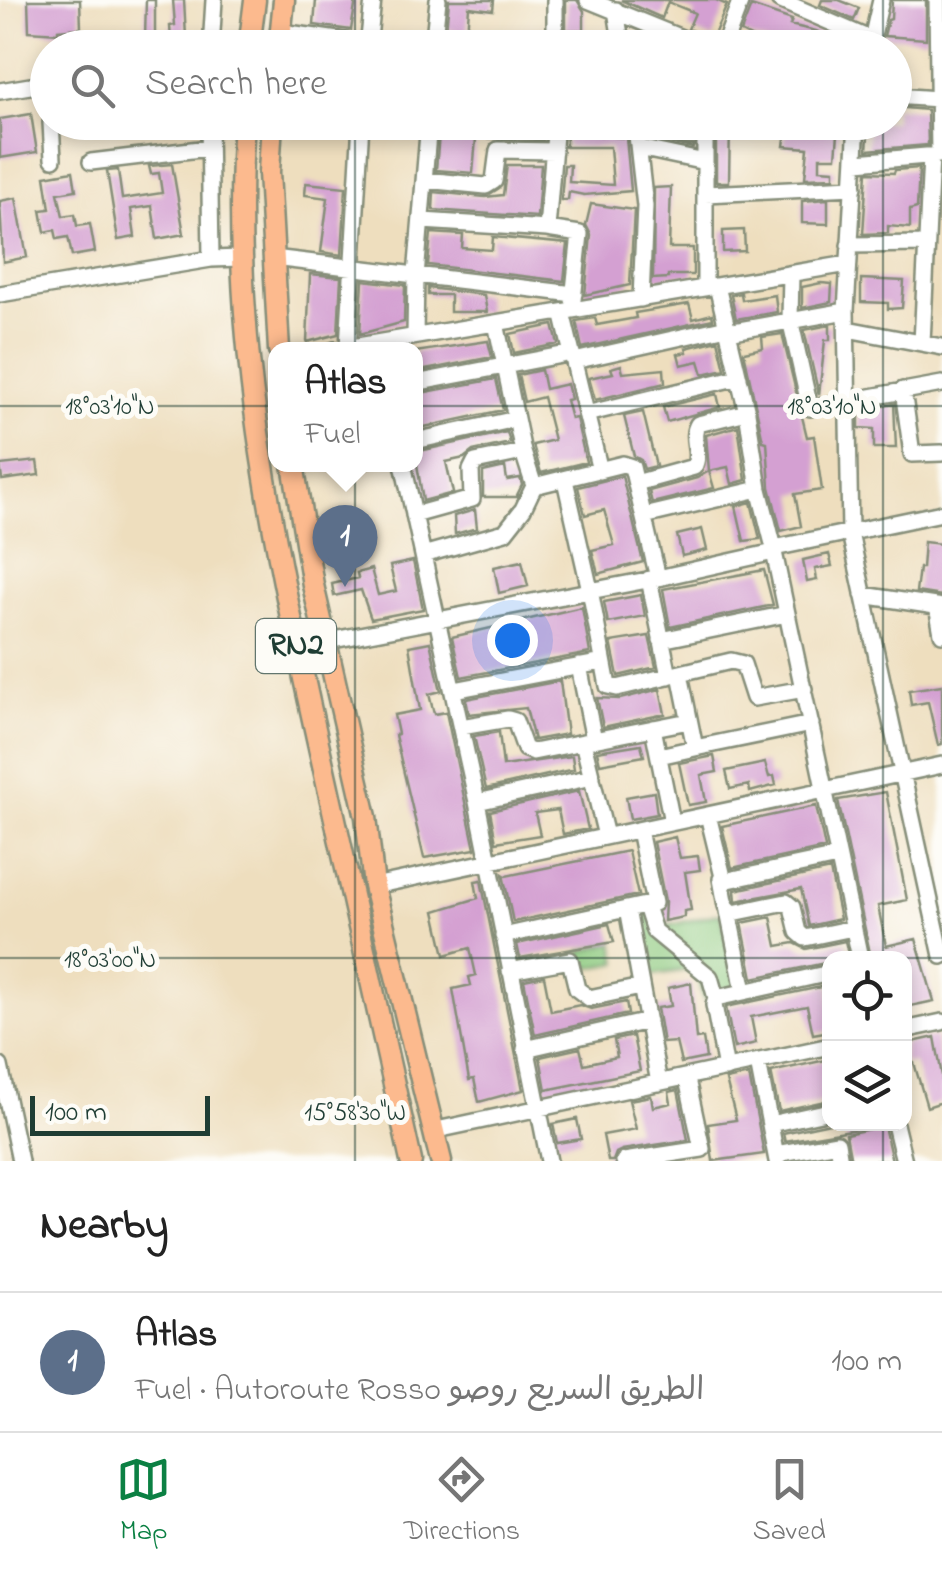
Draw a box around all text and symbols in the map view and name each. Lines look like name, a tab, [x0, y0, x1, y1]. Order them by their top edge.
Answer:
search box	[30, 30, 912, 140]
text: Search here	[145, 57, 327, 113]
icon: search	[65, 58, 120, 113]
popup	[268, 342, 423, 472]
text: Atlas	[304, 356, 387, 412]
text: 18°03'10"N	[65, 390, 155, 426]
text: 18°03'10"N	[787, 390, 877, 426]
text: Fuel	[304, 412, 361, 459]
pin: 1	[312, 504, 378, 587]
your location	[487, 615, 538, 666]
road number: RN2	[256, 619, 336, 673]
text: 18°03'00"N	[64, 943, 156, 979]
map controls	[822, 951, 912, 1131]
button: locate	[822, 951, 912, 1041]
button: layers	[822, 1041, 912, 1131]
scale bar	[30, 1091, 210, 1136]
text: 100 m	[45, 1093, 107, 1134]
text: 15°58'30"W	[304, 1096, 406, 1132]
text: Nearby	[40, 1196, 168, 1257]
text: Atlas	[135, 1308, 217, 1364]
text: 1	[67, 1339, 78, 1386]
text: 100 m	[831, 1339, 902, 1386]
text: Fuel · Autoroute Rosso الطريق السريع روصو	[135, 1368, 704, 1415]
tab: Map	[116, 1452, 171, 1553]
tab: Directions	[404, 1452, 520, 1553]
tab: Saved	[753, 1452, 826, 1553]

